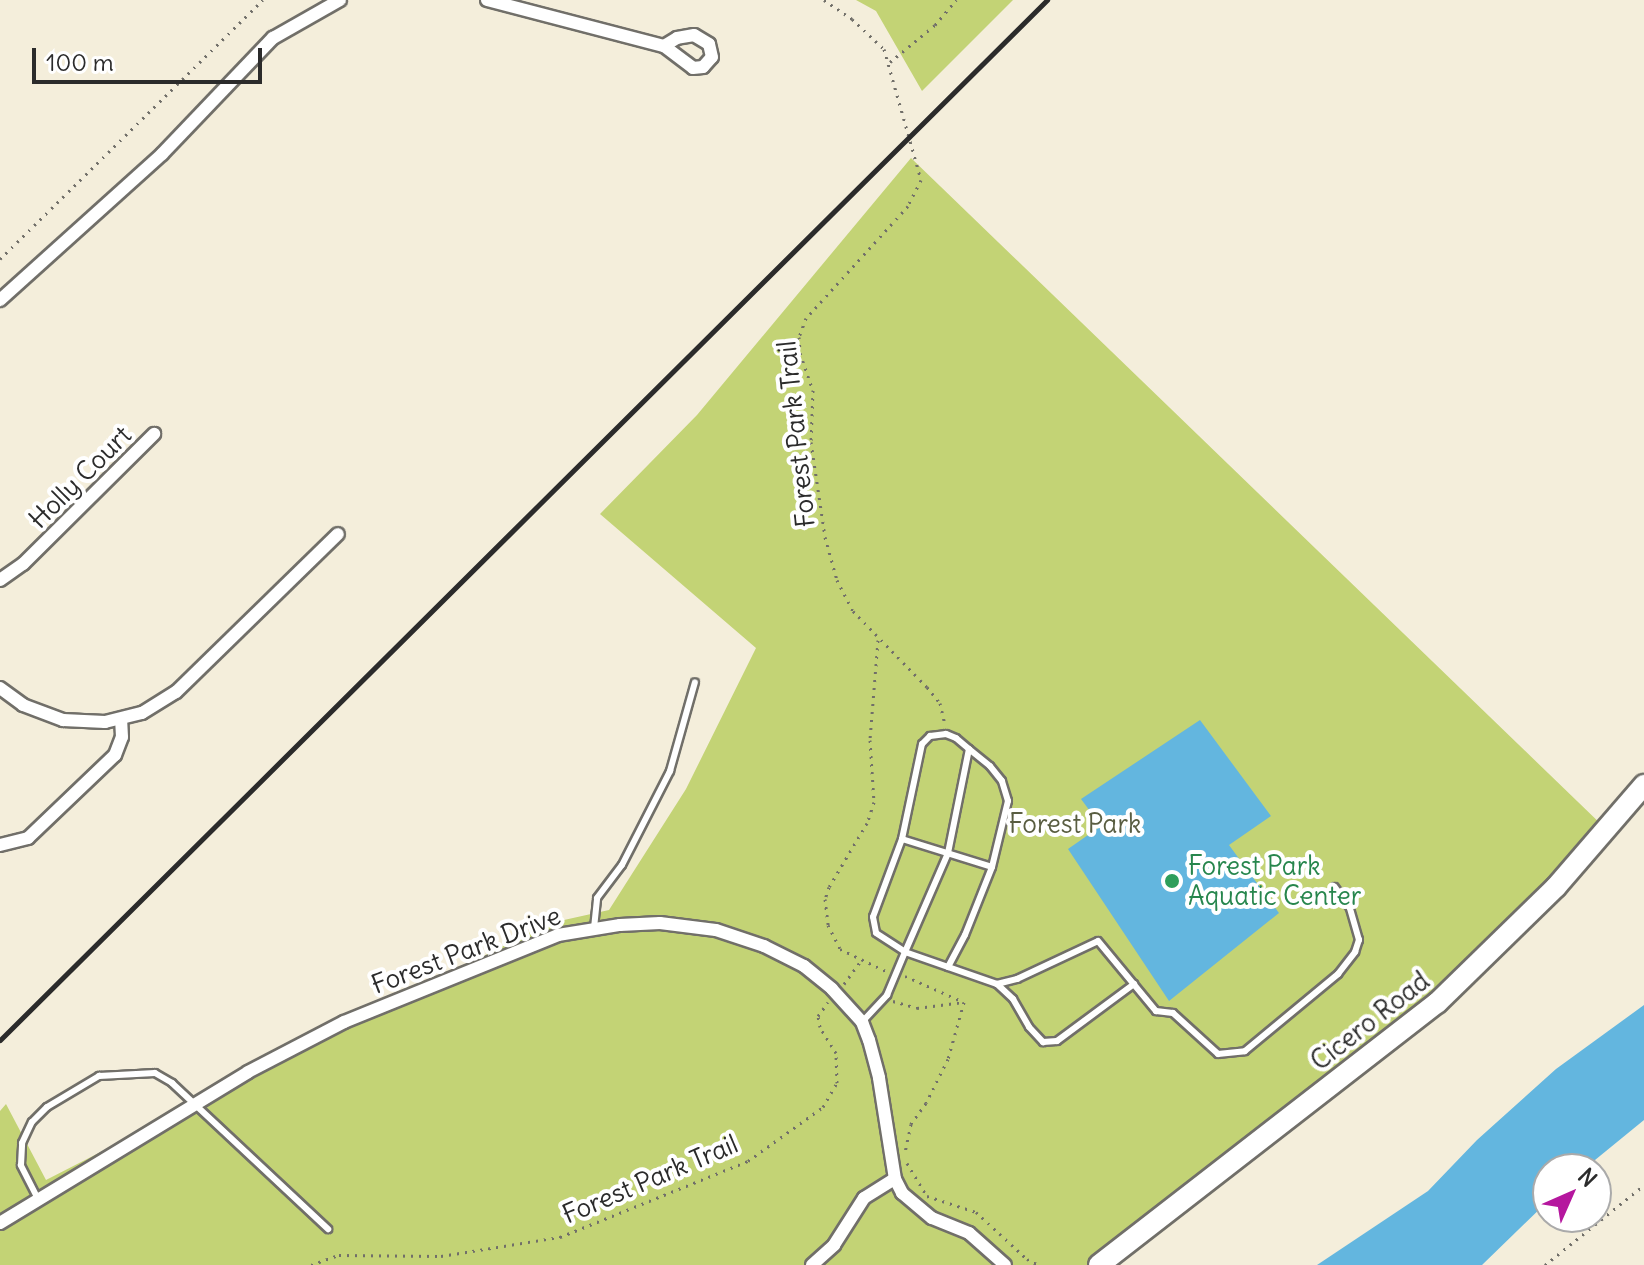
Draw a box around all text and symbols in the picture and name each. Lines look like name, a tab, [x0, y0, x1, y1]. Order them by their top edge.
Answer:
scale bar	[36, 32, 266, 82]
text: 100 m	[46, 47, 114, 77]
street label: Forest Park Trail	[771, 339, 821, 529]
street label: Holly Court	[22, 419, 138, 535]
park label: Forest Park	[1009, 808, 1141, 840]
place label: Forest Park Aquatic Center	[1188, 850, 1361, 912]
marker: Forest Park Aquatic Center	[1163, 872, 1181, 890]
street label: Forest Park Drive	[367, 900, 565, 1000]
street label: Cicero Road	[1305, 965, 1435, 1077]
street label: Forest Park Trail	[558, 1128, 742, 1230]
north arrow	[1532, 1153, 1612, 1233]
text: N	[1572, 1162, 1603, 1193]

